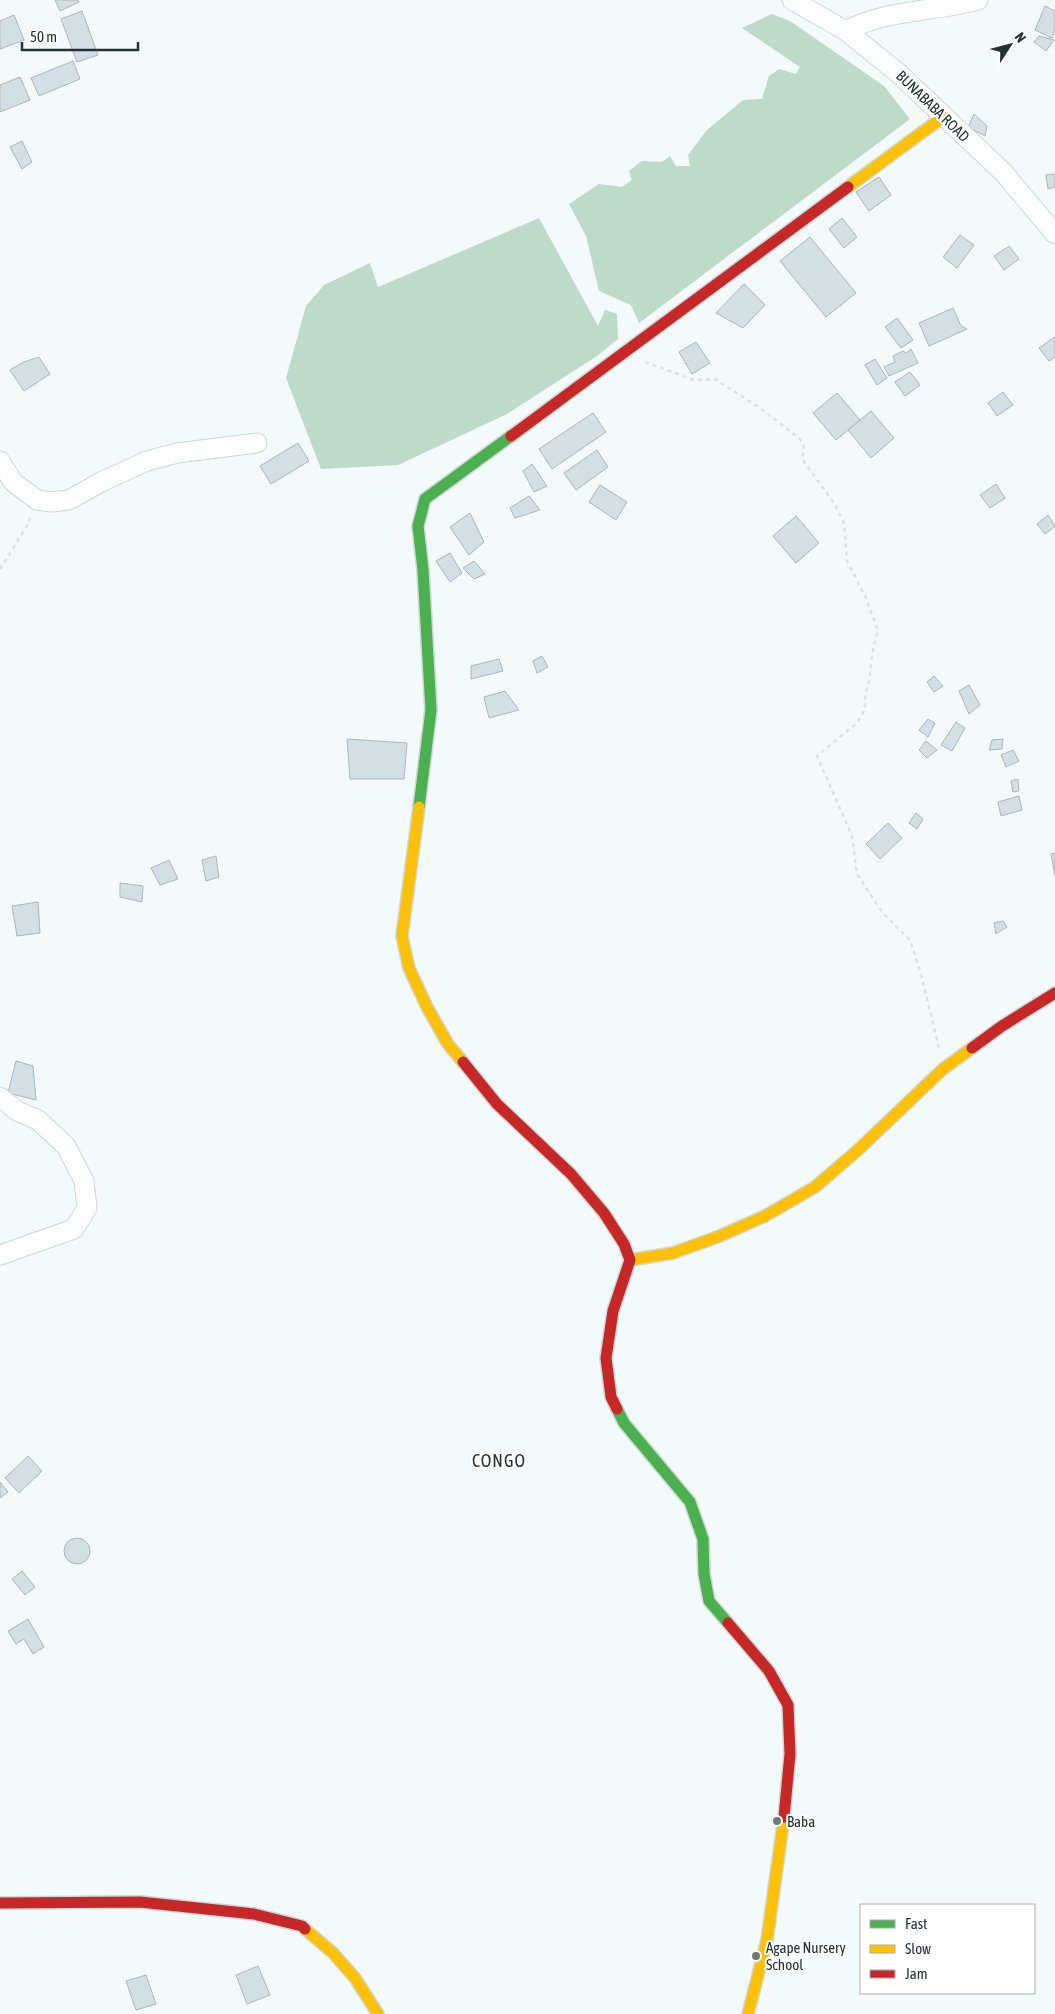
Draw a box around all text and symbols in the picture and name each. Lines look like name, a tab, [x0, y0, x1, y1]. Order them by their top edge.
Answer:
scale bar	[22, 20, 139, 52]
north arrow	[985, 20, 1035, 70]
text: 50 m	[30, 28, 57, 45]
text: N	[1012, 29, 1029, 45]
street label: BUNABABA ROAD	[893, 67, 973, 145]
district label: CONGO	[472, 1450, 526, 1471]
place label: Baba	[787, 1813, 815, 1830]
marker: Baba	[771, 1815, 783, 1827]
legend	[860, 1904, 1035, 1994]
text: Fast	[905, 1915, 927, 1932]
place label: Agape Nursery School	[766, 1939, 846, 1973]
text: Slow	[905, 1940, 931, 1957]
marker: Agape Nursery School	[750, 1950, 762, 1962]
text: Jam	[905, 1965, 928, 1982]

